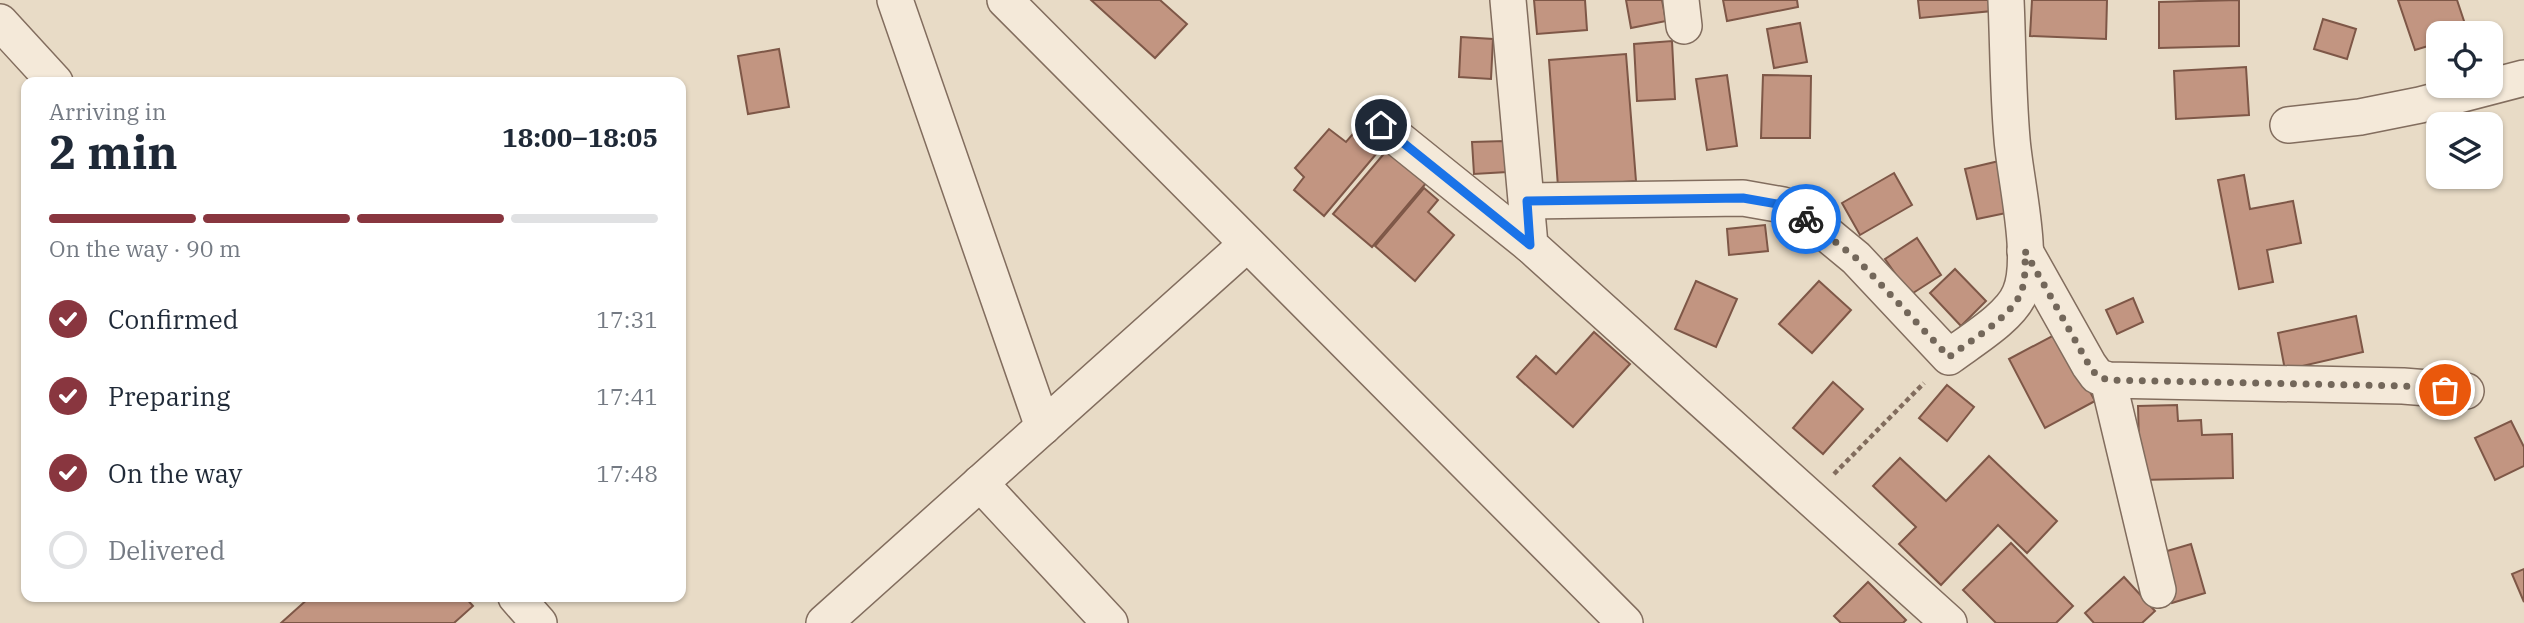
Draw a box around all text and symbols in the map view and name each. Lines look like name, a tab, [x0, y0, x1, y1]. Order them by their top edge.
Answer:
map controls	[2426, 21, 2503, 189]
button: locate	[2426, 21, 2503, 98]
pin	[1351, 95, 1411, 155]
text: Arriving in	[49, 96, 166, 126]
icon: home	[1362, 106, 1400, 144]
button: layers	[2426, 112, 2503, 189]
text: 18:00–18:05	[502, 120, 658, 154]
text: 2 min	[49, 122, 178, 182]
courier	[1771, 184, 1841, 254]
icon: bike	[1787, 200, 1825, 238]
text: On the way · 90 m	[49, 233, 241, 263]
icon: check	[49, 300, 87, 338]
text: Confirmed	[108, 302, 239, 336]
text: 17:31	[596, 304, 658, 334]
pin	[2415, 360, 2475, 420]
icon: bag	[2426, 371, 2464, 409]
icon: check	[49, 377, 87, 415]
text: Preparing	[108, 379, 230, 413]
text: 17:41	[596, 381, 658, 411]
icon: check	[49, 454, 87, 492]
text: On the way	[108, 456, 242, 490]
text: 17:48	[596, 458, 658, 488]
text: Delivered	[108, 533, 225, 567]

